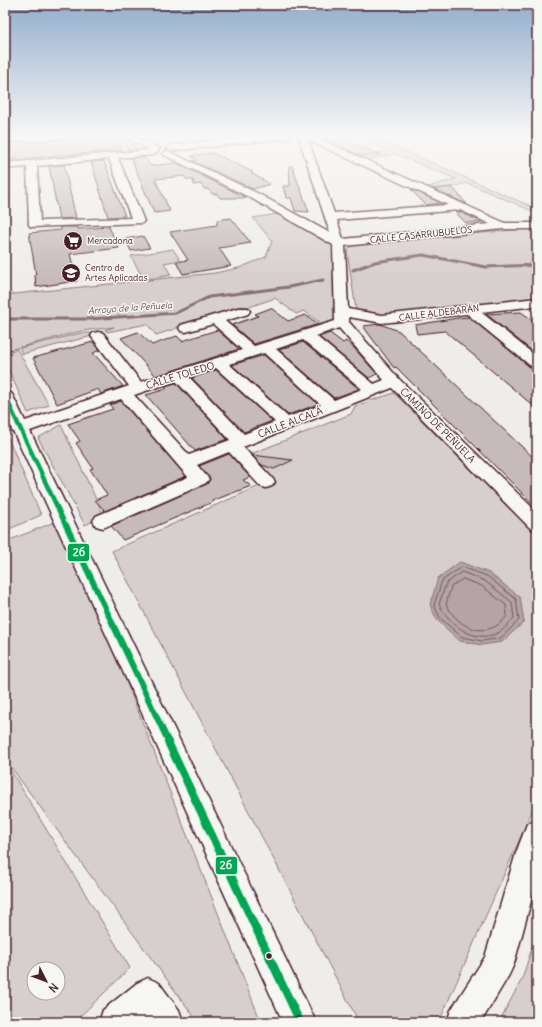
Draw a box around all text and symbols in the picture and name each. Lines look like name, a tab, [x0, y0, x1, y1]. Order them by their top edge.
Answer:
street label: CALLE CASARRUBUELOS	[369, 224, 473, 245]
supermarket icon: Mercadona	[62, 230, 84, 252]
place label: Mercadona	[87, 235, 133, 246]
school or university icon: Centro de Artes Aplicadas	[60, 262, 82, 284]
place label: Centro de Artes Aplicadas	[85, 262, 148, 283]
water label: Arroyo de la Peñuela	[88, 299, 173, 317]
street label: CALLE ALDEBARÁN	[398, 301, 480, 323]
street label: CALLE TOLEDO	[144, 359, 216, 392]
street label: CAMINO DE PEÑUELA	[397, 385, 478, 466]
street label: CALLE ALCALÁ	[256, 404, 325, 441]
line badge: 26	[67, 543, 90, 562]
text: 26	[73, 545, 85, 559]
line badge: 26	[215, 856, 238, 875]
text: 26	[220, 858, 232, 872]
unlabelled marker	[264, 951, 274, 961]
north arrow	[26, 961, 66, 1001]
text: N	[46, 980, 61, 995]

